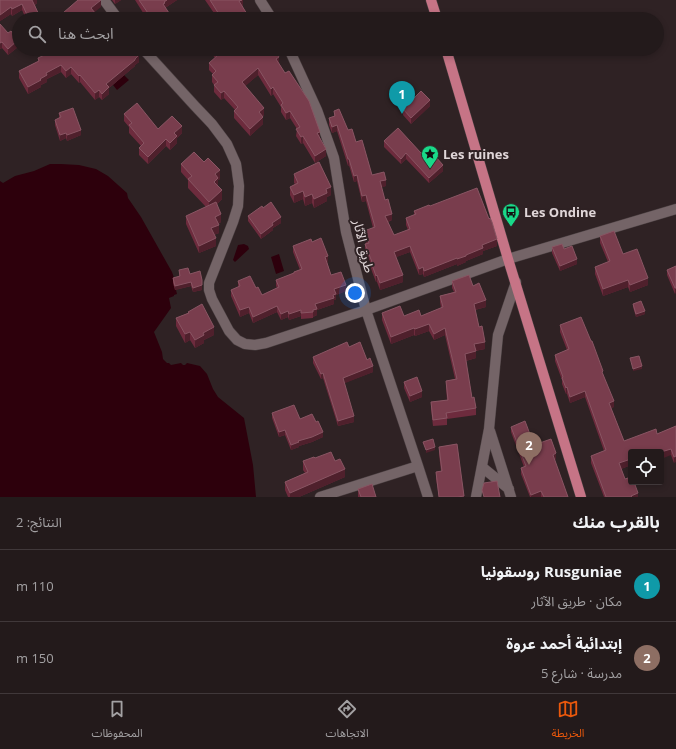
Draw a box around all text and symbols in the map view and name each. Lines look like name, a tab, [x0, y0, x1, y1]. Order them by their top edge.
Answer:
search box	[12, 12, 664, 56]
icon: search	[26, 23, 48, 45]
text: ابحث هنا	[58, 23, 114, 43]
pin: 1	[389, 81, 415, 114]
place icon: Les ruines	[420, 144, 440, 169]
place label: Les ruines	[443, 145, 509, 163]
bus stop icon: Les Ondine	[501, 202, 521, 227]
place label: Les Ondine	[524, 203, 596, 221]
street label: طريق الآثار	[349, 216, 379, 275]
your location	[345, 283, 365, 303]
pin: 2	[516, 432, 542, 465]
map controls	[628, 449, 664, 485]
button: locate	[628, 449, 664, 485]
text: بالقرب منك	[573, 510, 660, 533]
text: النتائج: 2	[16, 513, 62, 531]
text: Rusguniae روسقونيا	[481, 561, 622, 581]
text: 110 m	[16, 577, 54, 595]
text: 1	[643, 577, 651, 595]
text: مكان · طريق الآثار	[531, 592, 622, 610]
text: إبتدائية أحمد عروة	[506, 633, 622, 653]
text: 150 m	[16, 649, 54, 667]
text: 2	[643, 649, 651, 667]
text: مدرسة · شارع 5	[541, 664, 622, 682]
tab: المحفوظات	[92, 698, 143, 745]
tab: الاتجاهات	[326, 698, 369, 745]
tab: الخريطة	[552, 698, 585, 745]

